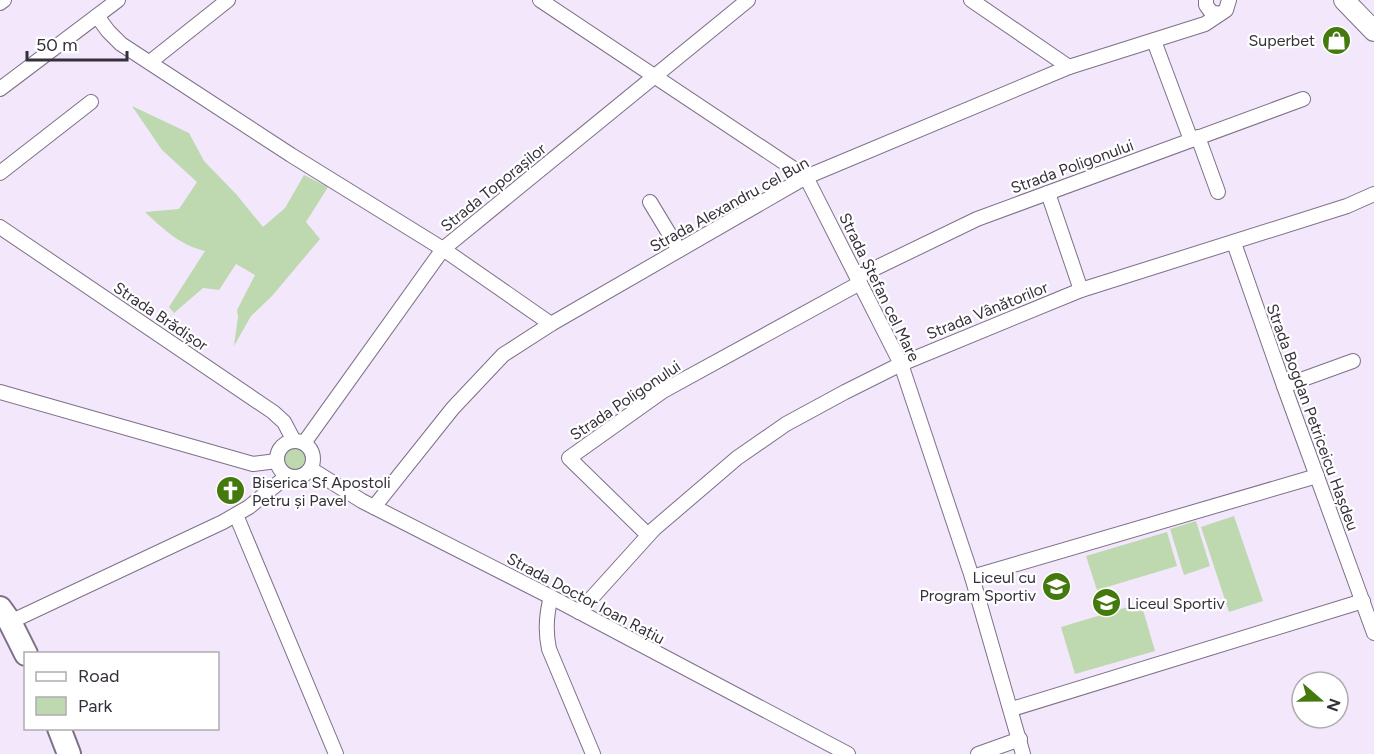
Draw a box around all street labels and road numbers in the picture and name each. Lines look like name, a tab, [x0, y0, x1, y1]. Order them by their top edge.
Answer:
street label: Strada Poligonului	[1008, 135, 1136, 197]
street label: Strada Toporașilor	[437, 139, 550, 236]
street label: Strada Alexandru cel Bun	[646, 153, 812, 256]
street label: Strada Ștefan cel Mare	[835, 210, 924, 365]
street label: Strada Vânătorilor	[924, 277, 1051, 343]
street label: Strada Brădișor	[110, 278, 212, 355]
street label: Strada Bogdan Petriceicu Hașdeu	[1263, 301, 1363, 533]
street label: Strada Poligonului	[566, 356, 684, 444]
street label: Strada Doctor Ioan Rațiu	[504, 549, 668, 648]

